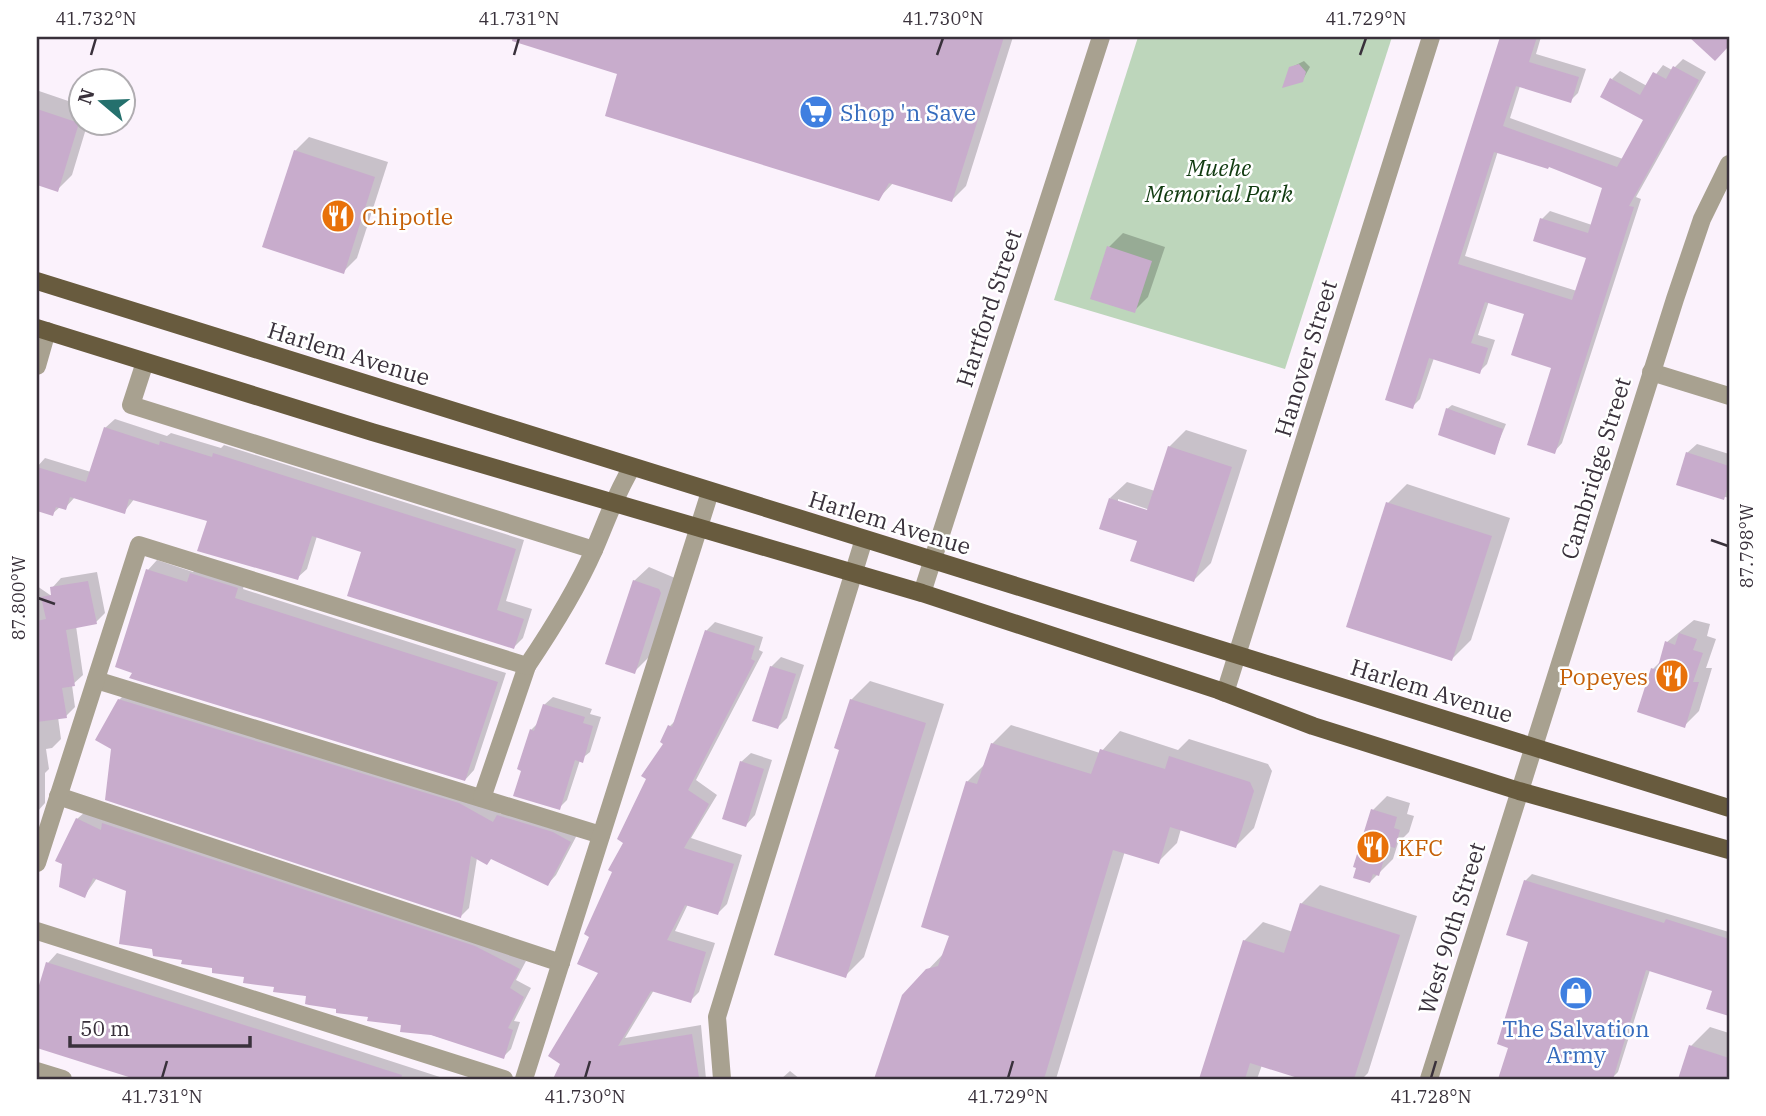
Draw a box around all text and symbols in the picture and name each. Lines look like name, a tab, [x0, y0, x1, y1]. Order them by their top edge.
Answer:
text: 41.732°N	[55, 7, 137, 30]
text: 41.731°N	[478, 7, 560, 30]
text: 41.730°N	[902, 7, 984, 30]
text: 41.729°N	[1325, 7, 1407, 30]
north arrow	[66, 66, 136, 136]
text: N	[72, 85, 100, 107]
supermarket icon: Shop 'n Save	[797, 93, 835, 131]
place label: Shop 'n Save	[840, 97, 976, 127]
park label: Muehe Memorial Park	[1144, 152, 1294, 208]
restaurant icon: Chipotle	[319, 197, 357, 235]
place label: Chipotle	[362, 201, 453, 231]
street label: Hartford Street	[948, 225, 1028, 391]
street label: Hanover Street	[1267, 276, 1343, 440]
street label: Harlem Avenue	[264, 314, 434, 392]
street label: Cambridge Street	[1553, 373, 1637, 563]
street label: Harlem Avenue	[805, 483, 975, 561]
text: 87.798°W	[1735, 503, 1758, 588]
text: 87.800°W	[7, 555, 30, 640]
street label: Harlem Avenue	[1347, 651, 1517, 729]
restaurant icon: Popeyes	[1653, 657, 1691, 695]
place label: Popeyes	[1559, 661, 1648, 691]
restaurant icon: KFC	[1354, 828, 1392, 866]
place label: KFC	[1398, 832, 1443, 862]
street label: West 90th Street	[1411, 838, 1491, 1018]
shop icon: The Salvation Army	[1557, 974, 1595, 1012]
scale bar	[70, 1004, 250, 1048]
place label: The Salvation Army	[1502, 1013, 1650, 1069]
text: 50 m	[80, 1014, 130, 1042]
text: 41.731°N	[121, 1085, 203, 1108]
text: 41.730°N	[544, 1085, 626, 1108]
text: 41.729°N	[967, 1085, 1049, 1108]
text: 41.728°N	[1390, 1085, 1472, 1108]

